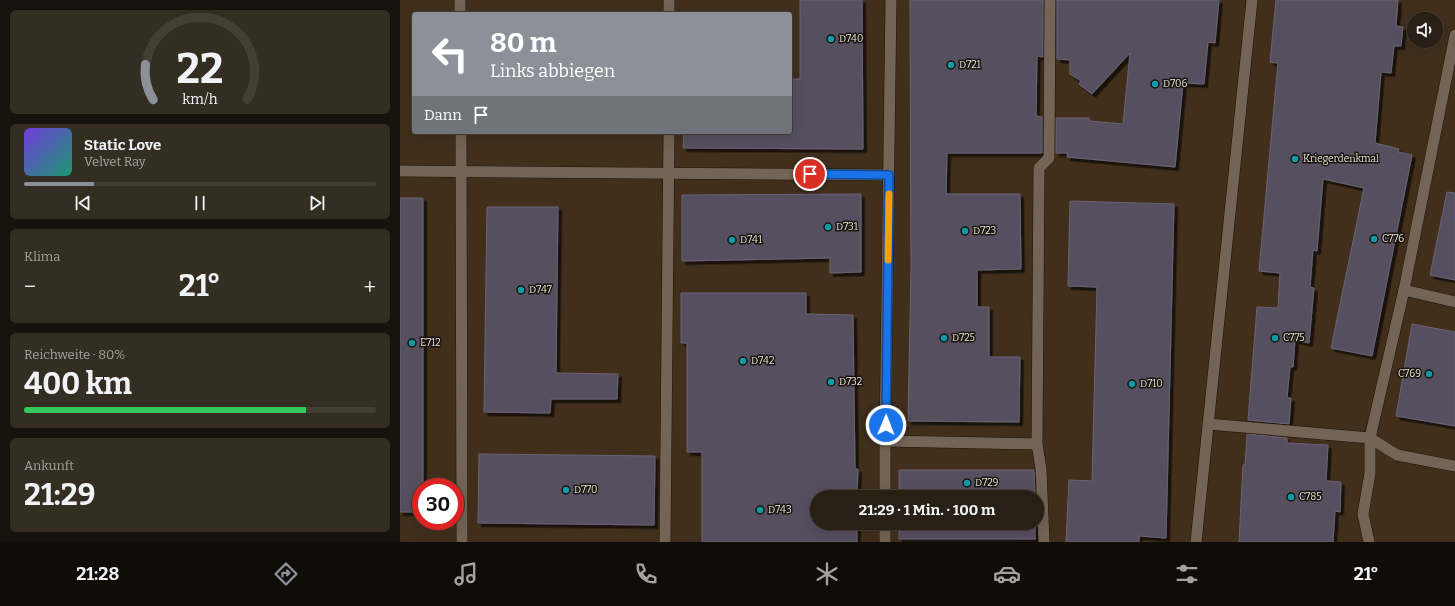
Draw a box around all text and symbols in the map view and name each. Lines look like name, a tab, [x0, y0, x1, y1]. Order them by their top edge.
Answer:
map controls	[1407, 12, 1443, 48]
button: sound	[1407, 12, 1443, 48]
text: 80 m	[490, 26, 556, 59]
icon: left	[424, 28, 476, 80]
place label: D740	[839, 33, 863, 45]
marker: D740	[826, 34, 836, 44]
text: 22	[177, 44, 223, 94]
place label: D721	[959, 59, 981, 71]
text: Links abbiegen	[490, 60, 615, 82]
marker: D721	[946, 60, 956, 70]
place label: D706	[1163, 78, 1187, 90]
marker: D706	[1150, 79, 1160, 89]
text: km/h	[182, 91, 218, 108]
icon: arrive	[470, 104, 492, 126]
text: Dann	[424, 106, 462, 124]
text: Static Love	[84, 136, 161, 154]
place label: Kriegerdenkmal	[1303, 153, 1379, 165]
text: Velvet Ray	[84, 154, 146, 169]
marker: Kriegerdenkmal	[1290, 154, 1300, 164]
pin	[793, 157, 827, 191]
icon: arrive	[799, 163, 821, 185]
icon: previous	[72, 192, 94, 214]
icon: pause	[189, 192, 211, 214]
icon: next	[306, 192, 328, 214]
place label: D731	[836, 221, 858, 233]
marker: D731	[823, 222, 833, 232]
place label: D723	[973, 225, 997, 237]
marker: D723	[960, 226, 970, 236]
place label: C776	[1382, 233, 1404, 245]
place label: D741	[740, 234, 762, 246]
marker: C776	[1369, 234, 1379, 244]
marker: D741	[727, 235, 737, 245]
text: Klima	[24, 249, 60, 264]
text: 21°	[179, 268, 221, 304]
text: −	[24, 273, 36, 300]
text: +	[363, 273, 376, 300]
place label: D747	[529, 284, 552, 296]
marker: D747	[516, 285, 526, 295]
place label: D725	[952, 332, 975, 344]
place label: C775	[1283, 332, 1305, 344]
marker: D725	[939, 333, 949, 343]
marker: C775	[1270, 333, 1280, 343]
place label: E712	[420, 337, 441, 349]
marker: E712	[407, 338, 417, 348]
text: Reichweite · 80%	[24, 347, 125, 362]
place label: D742	[751, 355, 774, 367]
marker: D742	[738, 356, 748, 366]
text: 400 km	[24, 366, 132, 402]
place label: C769	[1398, 368, 1421, 380]
marker: C769	[1424, 369, 1434, 379]
place label: D732	[839, 376, 862, 388]
marker: D732	[826, 377, 836, 387]
place label: D710	[1140, 378, 1163, 390]
marker: D710	[1127, 379, 1137, 389]
position arrow	[865, 404, 907, 446]
text: Ankunft	[24, 458, 74, 473]
text: 21:29	[24, 477, 95, 513]
place label: D729	[975, 477, 999, 489]
speed limit sign: 30	[412, 478, 464, 530]
marker: D729	[962, 478, 972, 488]
place label: D770	[574, 484, 597, 496]
marker: D770	[561, 485, 571, 495]
place label: C785	[1299, 491, 1322, 503]
marker: C785	[1286, 492, 1296, 502]
text: 21:29 · 1 Min. · 100 m	[859, 501, 995, 519]
place label: D743	[768, 504, 792, 516]
marker: D743	[755, 505, 765, 515]
icon: directions	[272, 560, 300, 588]
icon: music	[452, 560, 480, 588]
icon: phone	[632, 560, 660, 588]
icon: climate	[813, 560, 841, 588]
icon: car	[993, 560, 1021, 588]
icon: filters	[1173, 560, 1201, 588]
text: 21:28	[76, 563, 119, 585]
text: 21°	[1354, 563, 1379, 585]

